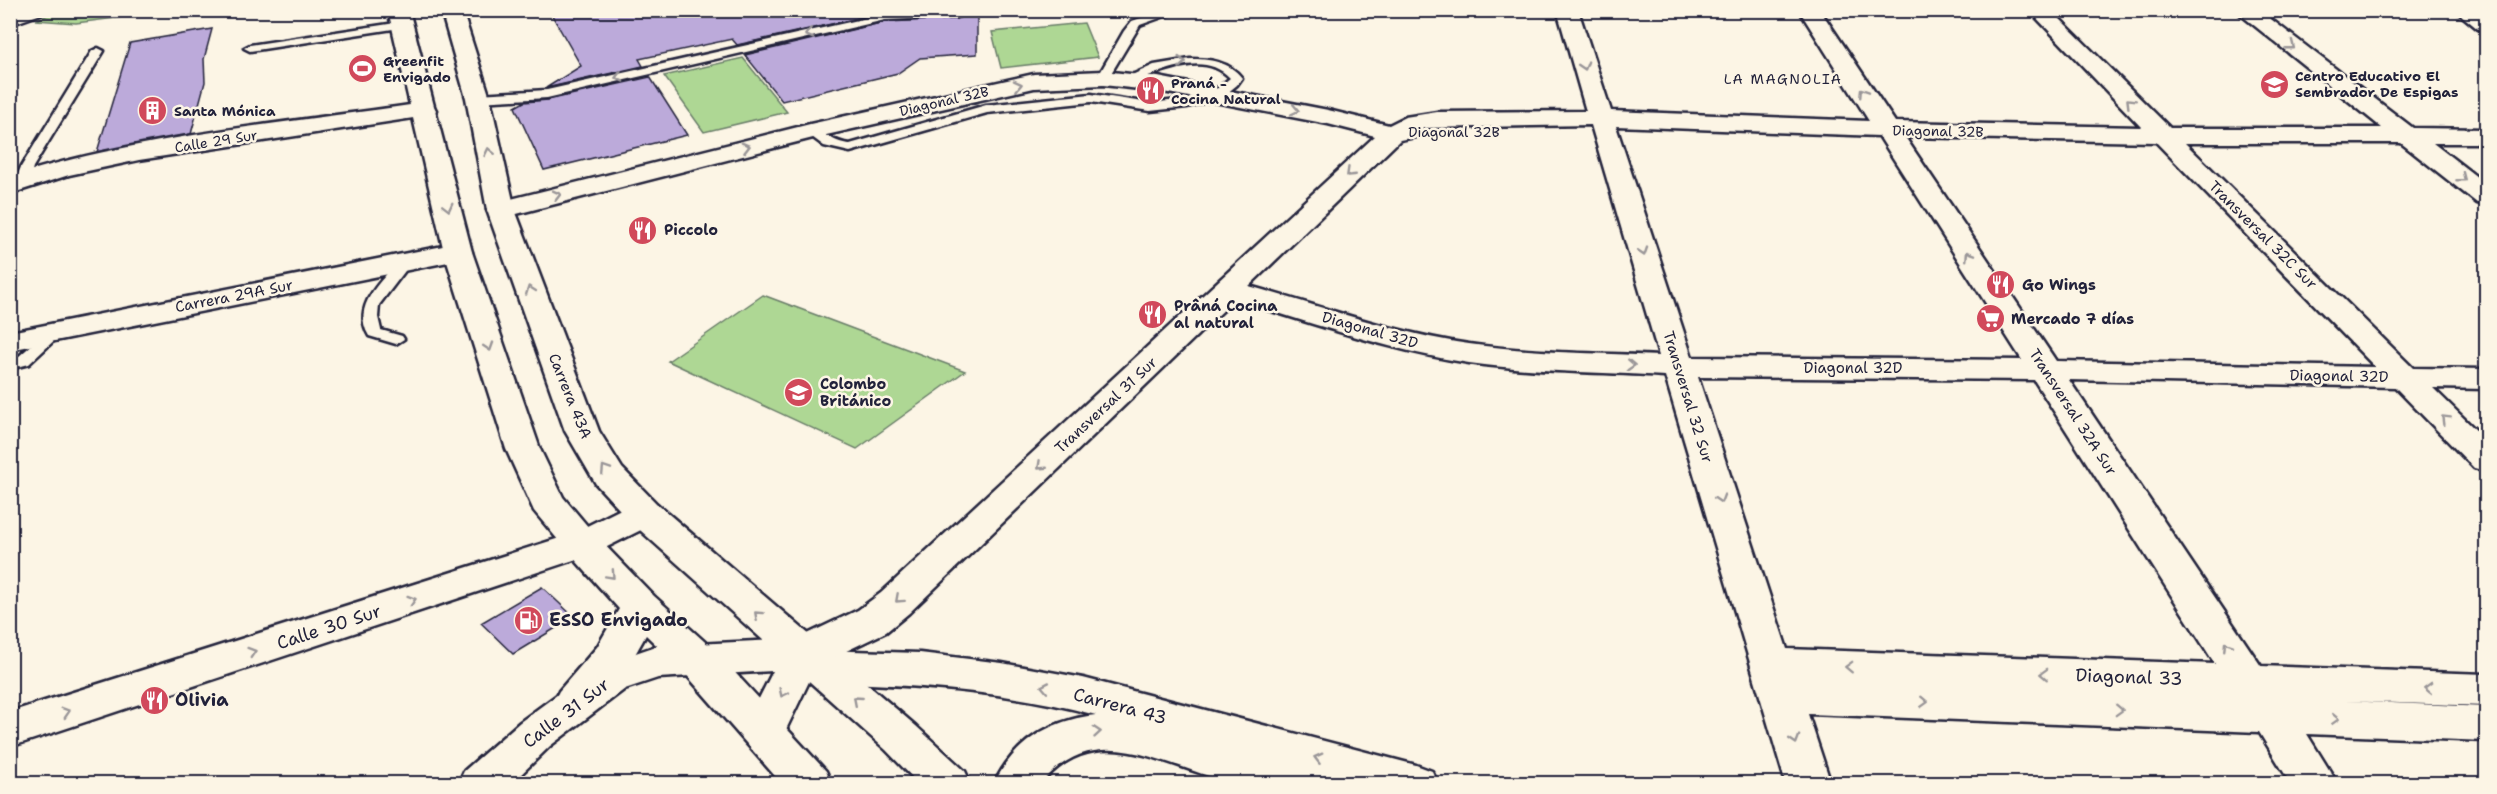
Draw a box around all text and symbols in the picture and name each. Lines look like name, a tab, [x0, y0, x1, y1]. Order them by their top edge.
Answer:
one-way arrow	[804, 27, 814, 40]
one-way arrow	[2285, 39, 2296, 50]
place label: Greenfit Envigado	[383, 52, 451, 86]
sports icon: Greenfit Envigado	[346, 53, 378, 85]
one-way arrow	[1177, 56, 1186, 69]
one-way arrow	[1577, 60, 1589, 71]
place label: Centro Educativo El Sembrador De Espigas	[2295, 67, 2458, 101]
school or university icon: Centro Educativo El Sembrador De Espigas	[2258, 68, 2290, 100]
one-way arrow	[614, 70, 624, 83]
district label: LA MAGNOLIA	[1724, 70, 1842, 88]
place label: Praná - Cocina Natural	[1171, 74, 1281, 108]
restaurant icon: Praná - Cocina Natural	[1134, 75, 1166, 107]
one-way arrow	[1013, 79, 1023, 92]
street label: Diagonal 32B	[897, 82, 991, 120]
one-way arrow	[1859, 88, 1870, 99]
building icon: Santa Mónica	[137, 95, 169, 127]
one-way arrow	[2126, 98, 2136, 109]
place label: Santa Mónica	[174, 102, 276, 120]
one-way arrow	[1290, 103, 1300, 116]
street label: Diagonal 32B	[1892, 121, 1984, 141]
street label: Diagonal 32B	[1408, 123, 1500, 141]
street label: Calle 29 Sur	[173, 126, 259, 156]
one-way arrow	[741, 142, 751, 155]
one-way arrow	[483, 148, 496, 158]
one-way arrow	[1347, 166, 1357, 177]
one-way arrow	[2456, 171, 2467, 182]
street label: Transversal 32C Sur	[2204, 176, 2322, 294]
one-way arrow	[552, 190, 562, 203]
one-way arrow	[440, 202, 453, 212]
restaurant icon: Piccolo	[627, 214, 659, 246]
place label: Piccolo	[664, 220, 718, 240]
one-way arrow	[1636, 246, 1648, 257]
one-way arrow	[1966, 251, 1977, 262]
restaurant icon: Go Wings	[1985, 269, 2017, 301]
street label: Carrera 29A Sur	[173, 275, 295, 317]
place label: Go Wings	[2022, 275, 2096, 295]
one-way arrow	[525, 285, 537, 296]
place label: Prâná Cocina al natural	[1174, 296, 1278, 333]
restaurant icon: Prâná Cocina al natural	[1137, 299, 1169, 331]
supermarket icon: Mercado 7 días	[1974, 303, 2006, 335]
street label: Diagonal 32D	[1320, 307, 1420, 353]
place label: Mercado 7 días	[2011, 309, 2134, 329]
street label: Transversal 32 Sur	[1658, 329, 1718, 465]
one-way arrow	[482, 341, 495, 352]
street label: Transversal 32A Sur	[2025, 345, 2121, 479]
street label: Carrera 43A	[544, 350, 596, 442]
street label: Transversal 31 Sur	[1051, 352, 1161, 458]
one-way arrow	[1627, 358, 1636, 371]
street label: Diagonal 32D	[1804, 358, 1903, 378]
street label: Diagonal 32D	[2289, 365, 2389, 387]
place label: Colombo Británico	[820, 374, 891, 411]
school or university icon: Colombo Británico	[783, 377, 815, 409]
one-way arrow	[2442, 415, 2453, 426]
one-way arrow	[1037, 459, 1047, 470]
one-way arrow	[601, 465, 612, 476]
one-way arrow	[1713, 493, 1725, 504]
one-way arrow	[604, 568, 615, 579]
one-way arrow	[895, 592, 905, 603]
one-way arrow	[406, 595, 417, 607]
street label: Calle 30 Sur	[274, 599, 384, 655]
fuel station icon: ESSO Envigado	[512, 604, 544, 636]
place label: ESSO Envigado	[549, 608, 688, 632]
one-way arrow	[755, 611, 765, 622]
one-way arrow	[2223, 642, 2234, 653]
one-way arrow	[246, 647, 257, 660]
one-way arrow	[1845, 660, 1854, 673]
street label: Diagonal 33	[2075, 663, 2183, 691]
one-way arrow	[2040, 668, 2049, 680]
street label: Calle 31 Sur	[518, 673, 614, 753]
one-way arrow	[1040, 681, 1050, 694]
street label: Carrera 43	[1071, 682, 1169, 730]
one-way arrow	[2424, 682, 2433, 695]
restaurant icon: Olivia	[138, 684, 170, 716]
one-way arrow	[779, 686, 791, 697]
place label: Olivia	[175, 688, 229, 712]
one-way arrow	[1919, 695, 1928, 708]
one-way arrow	[853, 696, 864, 707]
one-way arrow	[2114, 704, 2123, 717]
one-way arrow	[60, 707, 71, 720]
one-way arrow	[2330, 712, 2339, 725]
one-way arrow	[1092, 726, 1102, 739]
one-way arrow	[1788, 734, 1800, 745]
one-way arrow	[1313, 753, 1323, 766]

